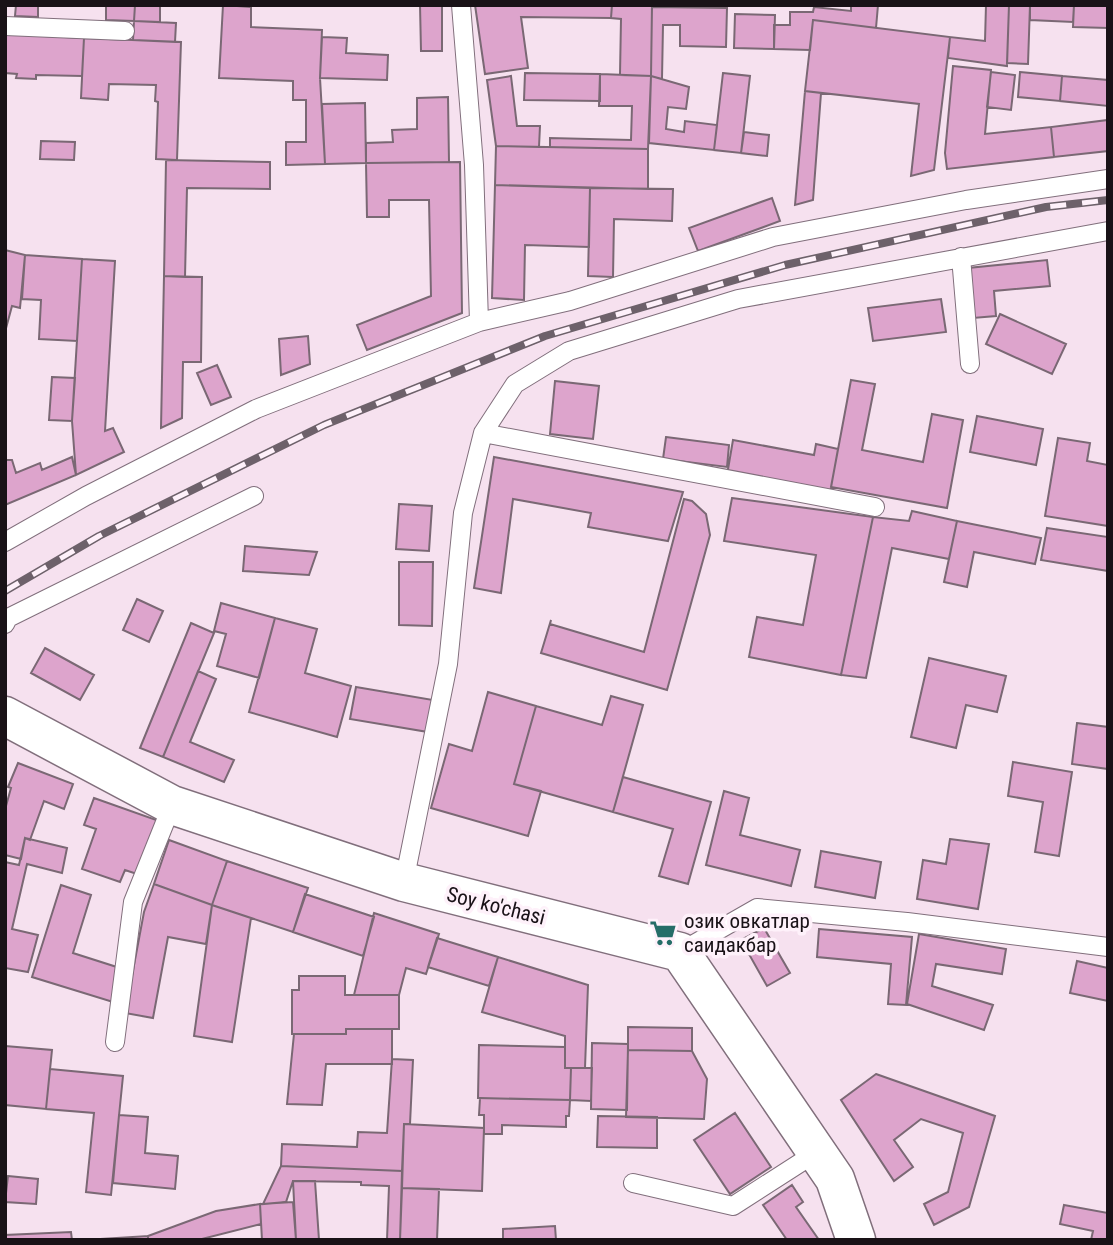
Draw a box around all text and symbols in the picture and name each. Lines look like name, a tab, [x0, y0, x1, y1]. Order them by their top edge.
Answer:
street label: Soy ko'chasi	[444, 882, 548, 930]
place label: озик овкатлар саидакбар	[684, 909, 810, 957]
supermarket icon: озик овкатлар саидакбар	[648, 918, 678, 948]

